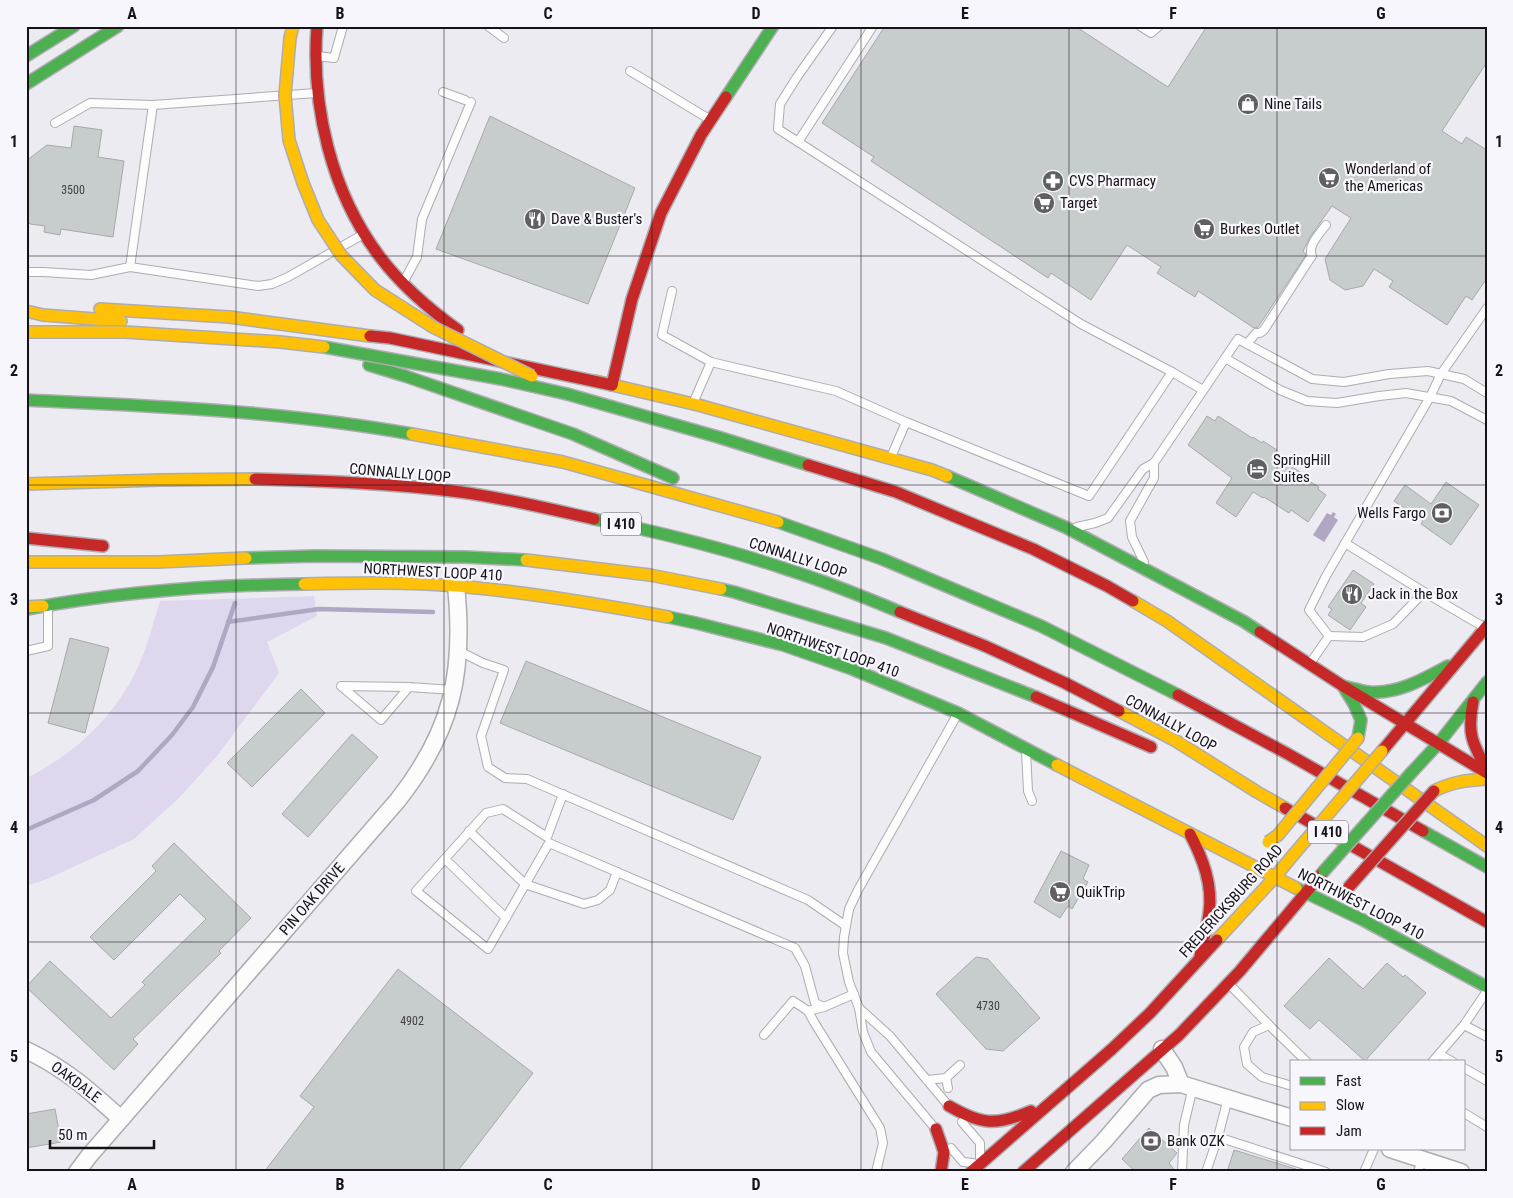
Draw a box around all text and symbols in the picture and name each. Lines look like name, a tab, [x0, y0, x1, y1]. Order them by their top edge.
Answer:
text: A	[127, 4, 137, 23]
text: B	[336, 4, 345, 23]
text: C	[543, 4, 553, 23]
text: D	[751, 4, 761, 23]
text: E	[961, 4, 969, 23]
text: F	[1169, 4, 1177, 23]
text: G	[1376, 4, 1386, 23]
shop icon: Nine Tails	[1236, 92, 1260, 116]
place label: Nine Tails	[1264, 95, 1322, 113]
text: 1	[10, 132, 18, 151]
text: 1	[1495, 132, 1503, 151]
place label: Wonderland of the Americas	[1345, 160, 1431, 195]
supermarket icon: Wonderland of the Americas	[1317, 166, 1341, 190]
pharmacy icon: CVS Pharmacy	[1041, 169, 1065, 193]
place label: CVS Pharmacy	[1069, 172, 1156, 190]
house number: 3500	[61, 183, 85, 197]
supermarket icon: Target	[1032, 191, 1056, 215]
place label: Target	[1060, 194, 1097, 212]
restaurant icon: Dave & Buster's	[523, 207, 547, 231]
place label: Dave & Buster's	[551, 210, 643, 228]
supermarket icon: Burkes Outlet	[1192, 217, 1216, 241]
place label: Burkes Outlet	[1220, 220, 1300, 238]
text: 2	[10, 361, 18, 380]
text: 2	[1495, 361, 1503, 380]
place label: SpringHill Suites	[1273, 451, 1330, 486]
hotel icon: SpringHill Suites	[1245, 457, 1269, 481]
street label: CONNALLY LOOP	[349, 460, 451, 486]
bank icon: Wells Fargo	[1430, 501, 1454, 525]
place label: Wells Fargo	[1357, 504, 1426, 522]
road number: I 410	[601, 512, 641, 536]
street label: CONNALLY LOOP	[747, 534, 849, 582]
street label: NORTHWEST LOOP 410	[363, 559, 503, 585]
restaurant icon: Jack in the Box	[1340, 582, 1364, 606]
place label: Jack in the Box	[1368, 585, 1458, 603]
text: 3	[10, 590, 18, 609]
text: 3	[1495, 590, 1503, 609]
street label: NORTHWEST LOOP 410	[764, 619, 902, 681]
street label: CONNALLY LOOP	[1122, 690, 1220, 756]
text: 4	[10, 818, 18, 837]
text: 4	[1495, 818, 1503, 837]
road number: I 410	[1308, 820, 1348, 844]
street label: FREDERICKSBURG ROAD	[1176, 841, 1286, 961]
street label: PIN OAK DRIVE	[276, 859, 348, 939]
street label: NORTHWEST LOOP 410	[1295, 864, 1427, 944]
supermarket icon: QuikTrip	[1048, 880, 1072, 904]
place label: QuikTrip	[1076, 883, 1125, 901]
house number: 4730	[976, 999, 1000, 1013]
house number: 4902	[400, 1014, 424, 1028]
text: 5	[10, 1047, 18, 1066]
text: 5	[1495, 1047, 1503, 1066]
street label: OAKDALE	[48, 1058, 104, 1106]
legend	[1290, 1060, 1466, 1150]
text: Fast	[1336, 1072, 1361, 1090]
text: Slow	[1336, 1096, 1365, 1114]
scale bar	[50, 1118, 154, 1150]
text: Jam	[1336, 1122, 1362, 1140]
text: 50 m	[58, 1126, 88, 1144]
bank icon: Bank OZK	[1139, 1129, 1163, 1153]
place label: Bank OZK	[1167, 1132, 1226, 1150]
text: A	[127, 1175, 137, 1194]
text: B	[336, 1175, 345, 1194]
text: C	[543, 1175, 553, 1194]
text: D	[751, 1175, 761, 1194]
text: E	[961, 1175, 969, 1194]
text: F	[1169, 1175, 1177, 1194]
text: G	[1376, 1175, 1386, 1194]

